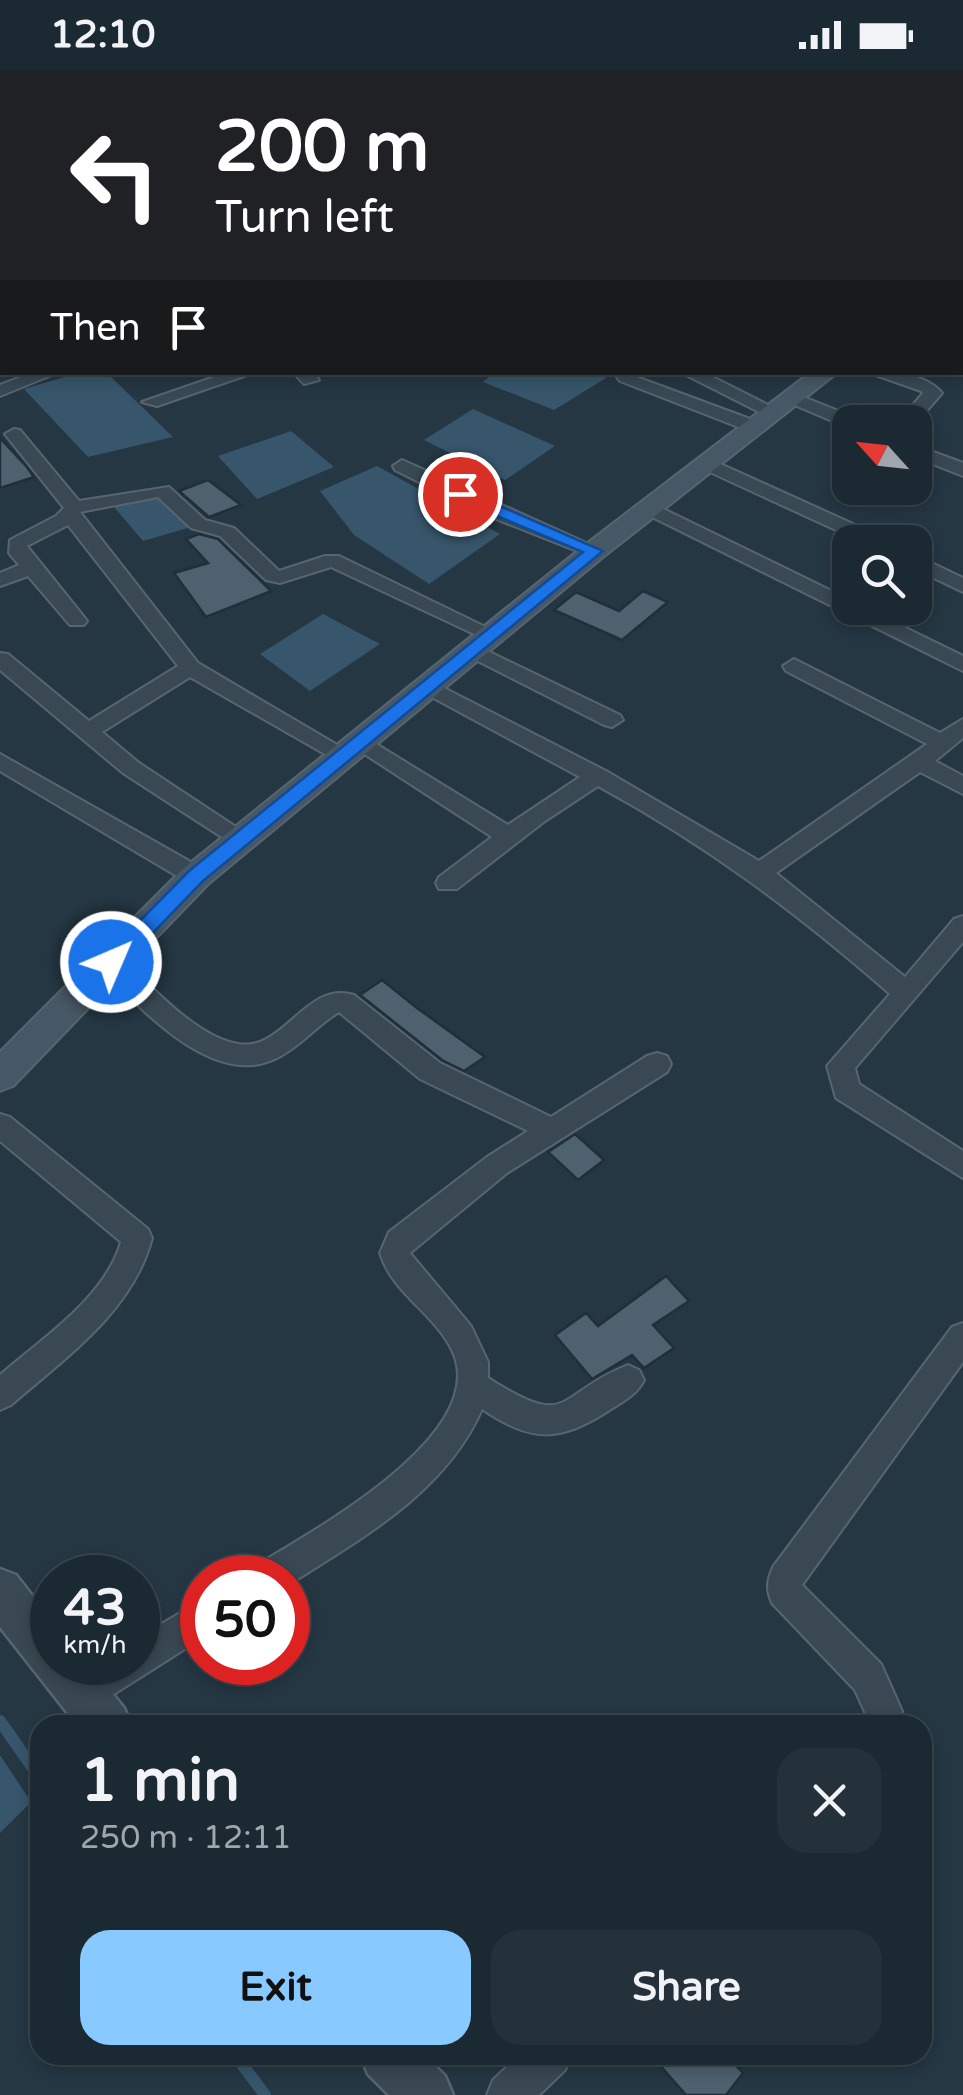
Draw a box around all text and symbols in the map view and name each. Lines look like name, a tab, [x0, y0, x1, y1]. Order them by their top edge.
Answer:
text: 12:10	[50, 12, 155, 58]
text: 200 m	[215, 106, 429, 190]
icon: left	[50, 110, 180, 240]
text: Turn left	[215, 191, 394, 245]
icon: arrive	[161, 300, 216, 355]
text: Then	[50, 305, 141, 351]
north arrow	[832, 405, 932, 505]
map controls	[832, 405, 932, 625]
pin	[418, 452, 503, 537]
icon: arrive	[433, 467, 488, 522]
button: search	[832, 525, 932, 625]
position arrow	[59, 910, 163, 1014]
speed limit sign: 50	[180, 1555, 310, 1685]
text: 43	[64, 1578, 126, 1638]
text: km/h	[64, 1630, 126, 1660]
text: 1 min	[80, 1745, 240, 1817]
button: close	[777, 1748, 882, 1853]
text: 250 m · 12:11	[80, 1819, 292, 1857]
button: Exit	[80, 1930, 471, 2045]
button: Share	[491, 1930, 882, 2045]

